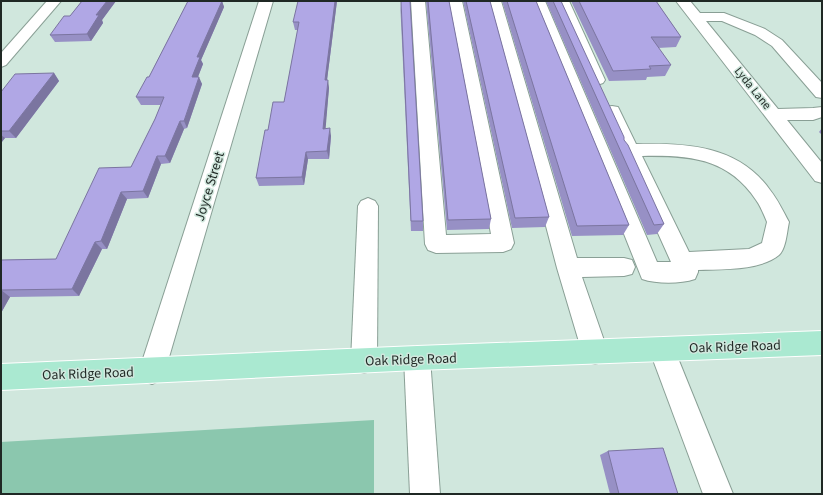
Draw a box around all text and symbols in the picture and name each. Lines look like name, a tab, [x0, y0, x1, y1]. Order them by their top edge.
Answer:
street label: Lyda Lane	[730, 63, 775, 113]
street label: Joyce Street	[190, 149, 230, 223]
street label: Oak Ridge Road	[689, 335, 781, 359]
street label: Oak Ridge Road	[365, 348, 457, 372]
street label: Oak Ridge Road	[42, 362, 134, 386]

